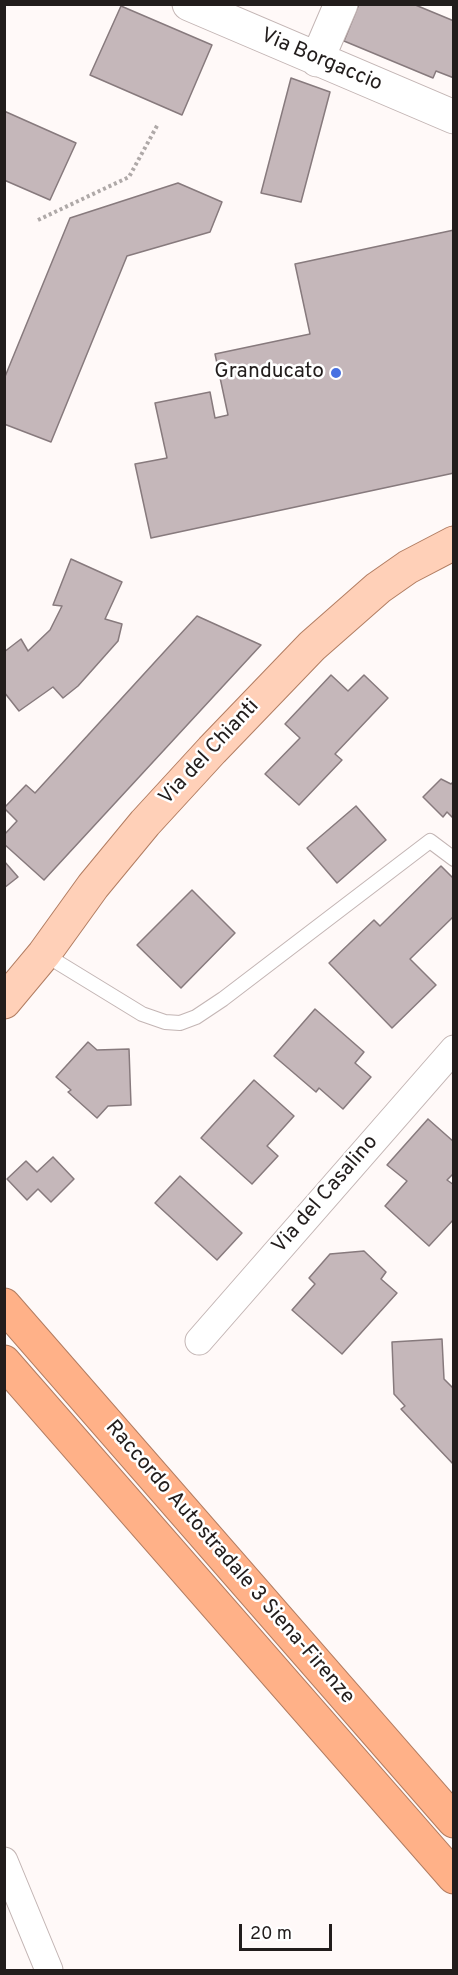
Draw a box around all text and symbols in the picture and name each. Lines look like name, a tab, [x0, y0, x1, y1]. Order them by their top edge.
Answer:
street label: Via Borgaccio	[256, 24, 386, 98]
place label: Granducato	[214, 360, 324, 386]
marker: Granducato	[329, 366, 343, 380]
street label: Via del Chianti	[155, 695, 265, 811]
street label: Via del Casalino	[268, 1131, 384, 1259]
street label: Raccordo Autostradale 3 Siena-Firenze	[99, 1416, 359, 1710]
scale bar	[242, 1912, 335, 1950]
text: 20 m	[250, 1923, 292, 1946]

